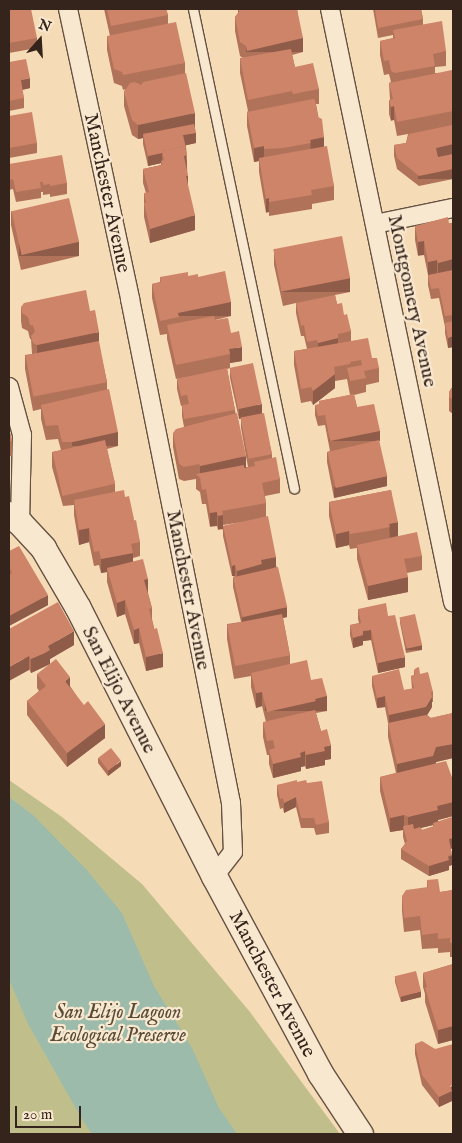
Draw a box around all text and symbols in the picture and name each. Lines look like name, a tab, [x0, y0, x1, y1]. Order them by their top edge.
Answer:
north arrow	[15, 15, 65, 65]
text: N	[36, 15, 54, 36]
street label: Manchester Avenue	[78, 111, 136, 275]
street label: Montgomery Avenue	[382, 213, 442, 389]
street label: Manchester Avenue	[161, 508, 215, 672]
street label: San Elijo Avenue	[77, 622, 161, 758]
street label: Manchester Avenue	[223, 907, 321, 1061]
park label: San Elijo Lagoon Ecological Preserve	[50, 1001, 186, 1048]
scale bar	[18, 1096, 84, 1128]
text: 20 m	[23, 1105, 52, 1124]

